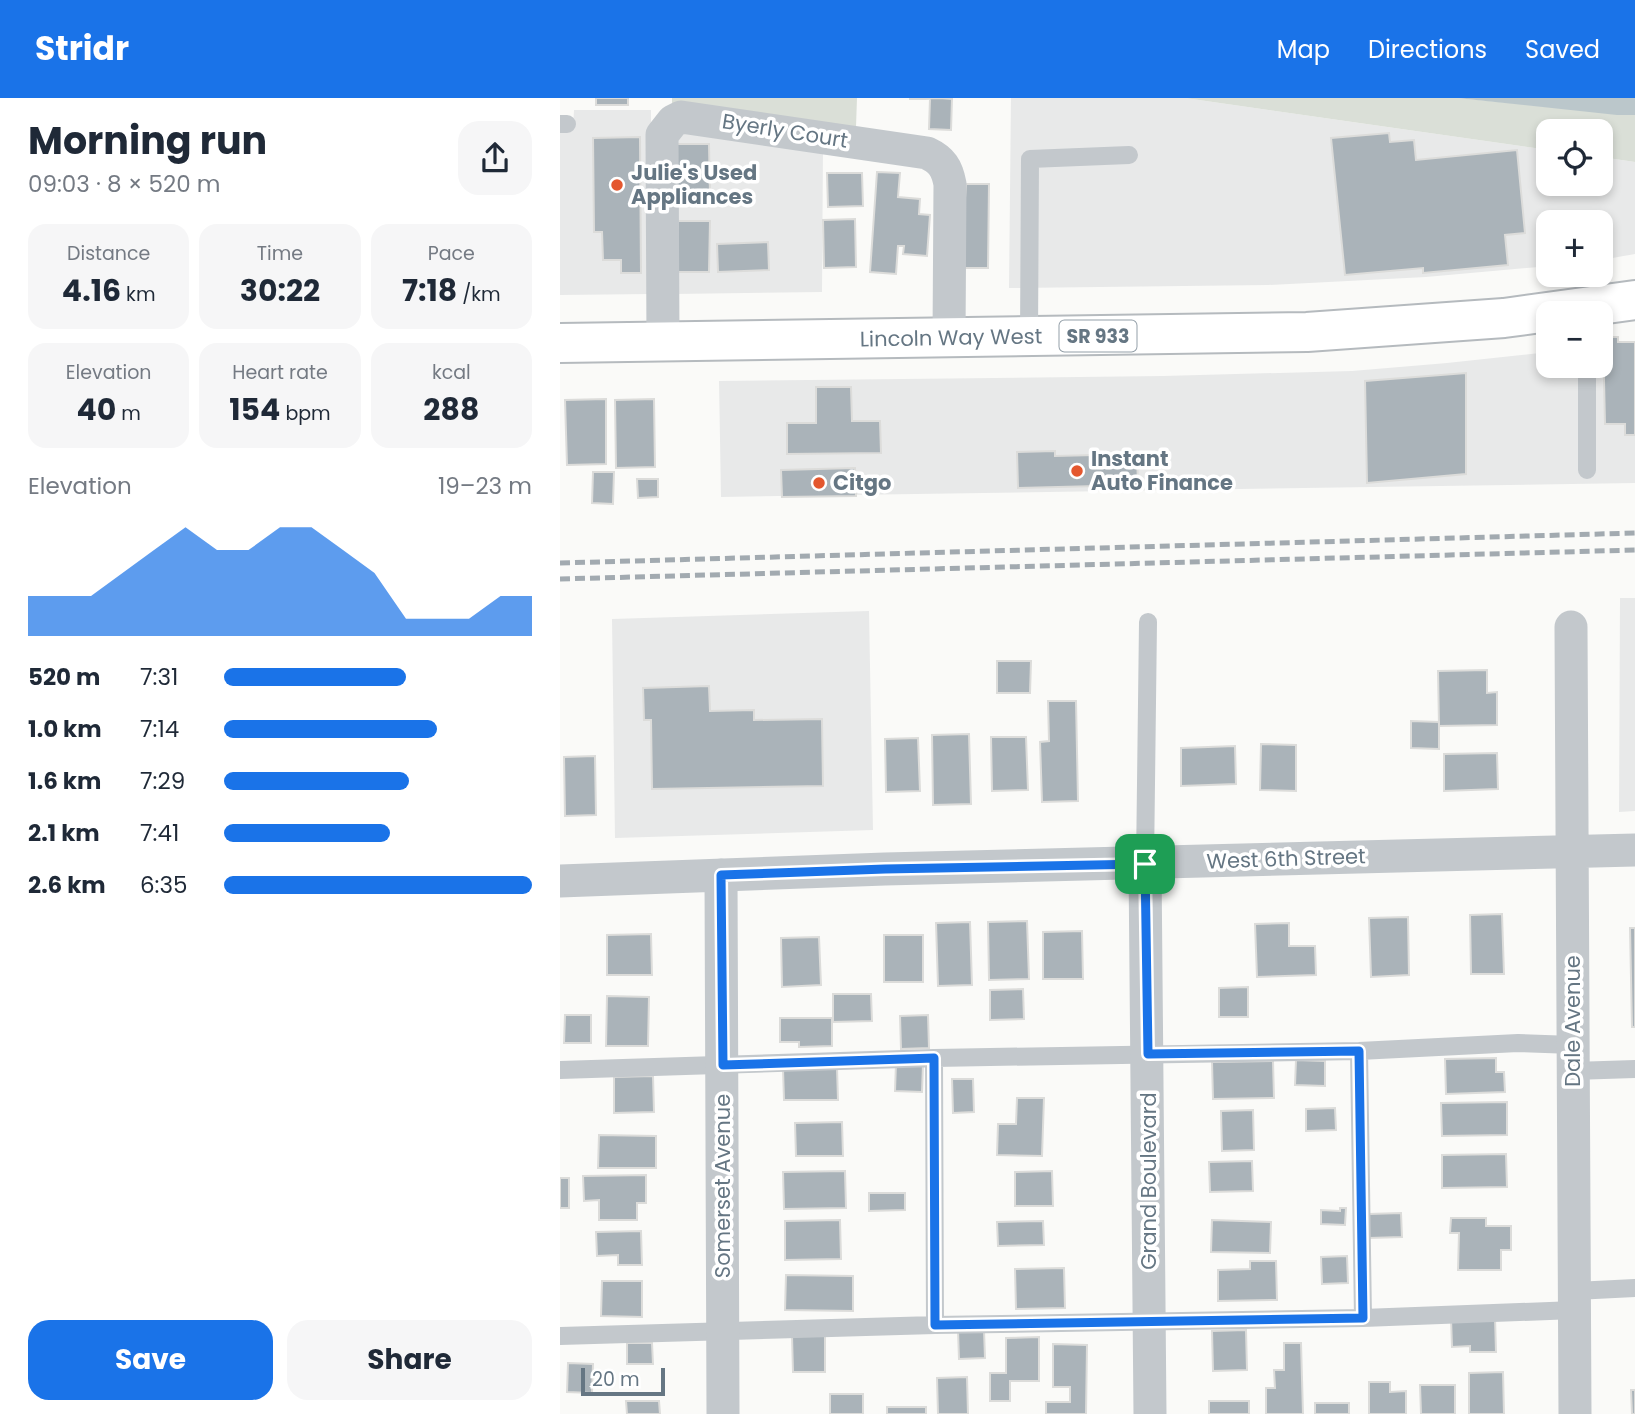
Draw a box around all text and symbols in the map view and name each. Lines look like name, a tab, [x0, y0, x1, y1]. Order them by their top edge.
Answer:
text: Stridr	[35, 25, 129, 72]
text: Map	[1277, 33, 1330, 66]
text: Directions	[1368, 33, 1487, 66]
text: Saved	[1525, 33, 1600, 66]
street label: Byerly Court	[720, 106, 850, 155]
text: Morning run	[28, 114, 267, 167]
map controls	[1536, 119, 1613, 378]
button: locate	[1536, 119, 1613, 196]
button: share	[458, 121, 532, 195]
place label: Julie's Used Appliances	[631, 158, 757, 211]
text: 09:03 · 8 × 520 m	[28, 168, 221, 200]
marker: Julie's Used Appliances	[609, 177, 625, 193]
button: +	[1536, 210, 1613, 287]
text: Distance	[67, 240, 150, 267]
text: Time	[257, 240, 303, 267]
text: Pace	[428, 240, 475, 267]
text: 4.16	[62, 269, 121, 312]
text: 30:22	[240, 269, 320, 312]
text: 7:18	[402, 269, 457, 312]
text: km	[121, 281, 155, 308]
text: /km	[457, 281, 501, 308]
button: −	[1536, 301, 1613, 378]
road number: SR 933	[1060, 320, 1136, 352]
street label: Lincoln Way West	[860, 321, 1042, 354]
text: Elevation	[66, 359, 151, 386]
text: Heart rate	[232, 359, 328, 386]
text: kcal	[432, 359, 471, 386]
text: 40	[76, 388, 116, 431]
text: 154	[229, 388, 280, 431]
text: 288	[423, 388, 479, 431]
text: m	[116, 400, 141, 427]
text: bpm	[280, 400, 331, 427]
place label: Instant Auto Finance	[1091, 444, 1233, 497]
marker: Instant Auto Finance	[1069, 463, 1085, 479]
place label: Citgo	[833, 468, 891, 497]
text: Elevation	[28, 470, 132, 502]
text: 19–23 m	[438, 470, 532, 502]
marker: Citgo	[811, 475, 827, 491]
text: 520 m	[28, 661, 100, 693]
text: 7:31	[140, 661, 178, 693]
text: 1.0 km	[28, 713, 102, 745]
text: 7:14	[140, 713, 179, 745]
text: 1.6 km	[28, 765, 101, 797]
text: 7:29	[140, 765, 185, 797]
text: 2.1 km	[28, 817, 100, 849]
text: 7:41	[140, 817, 179, 849]
pin	[1115, 834, 1175, 894]
street label: West 6th Street	[1206, 841, 1366, 876]
icon: arrive	[1126, 845, 1164, 883]
text: 2.6 km	[28, 869, 106, 901]
text: 6:35	[140, 869, 188, 901]
street label: Dale Avenue	[1558, 955, 1587, 1087]
street label: Grand Boulevard	[1134, 1092, 1163, 1270]
street label: Somerset Avenue	[708, 1094, 737, 1278]
button: Save	[28, 1320, 273, 1400]
button: Share	[287, 1320, 532, 1400]
scale bar	[581, 1365, 665, 1397]
text: 20 m	[592, 1366, 640, 1393]

